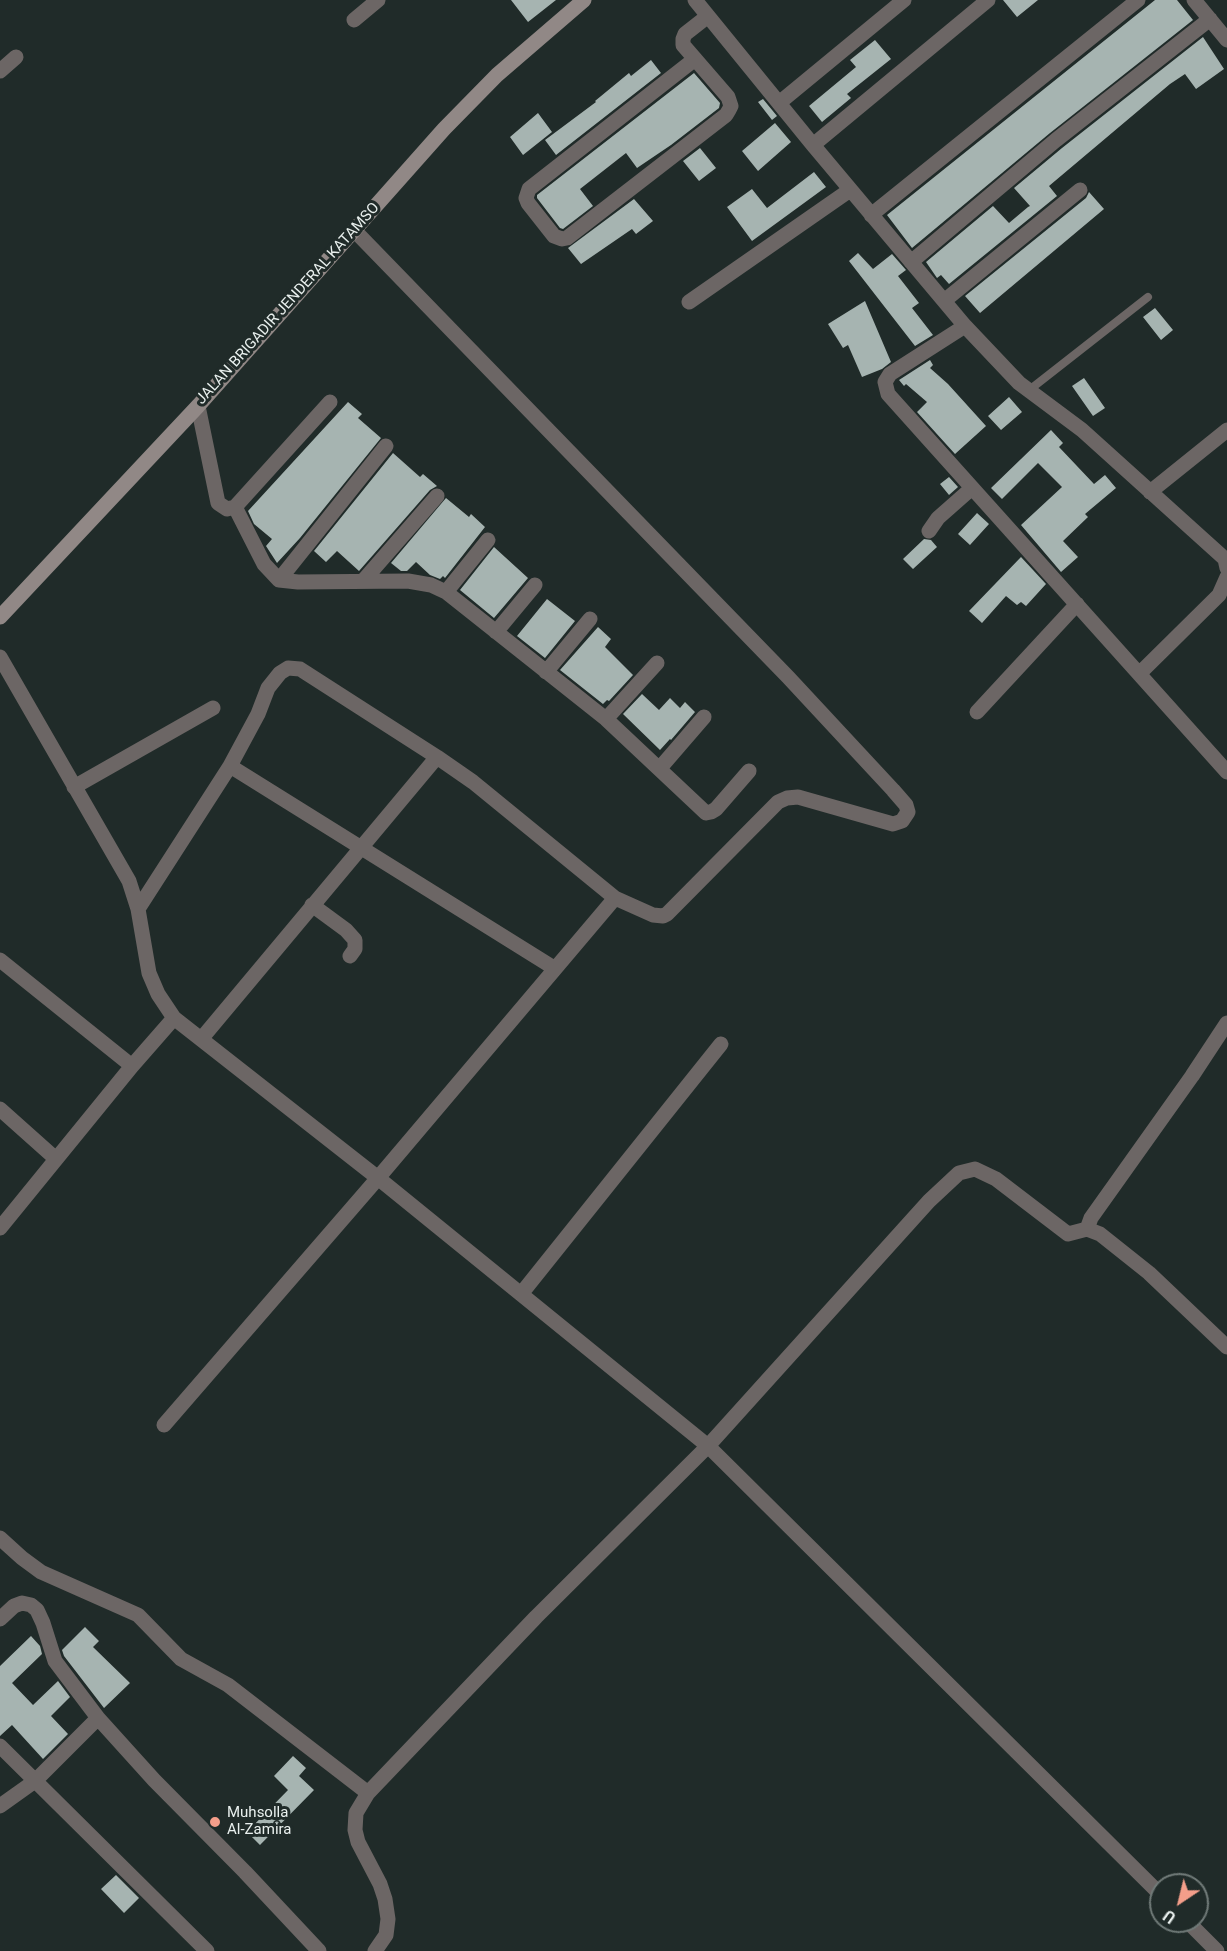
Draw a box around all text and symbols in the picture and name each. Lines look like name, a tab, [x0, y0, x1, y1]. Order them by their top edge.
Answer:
street label: JALAN BRIGADIR JENDERAL KATAMSO	[193, 199, 383, 409]
place label: Muhsolla Al-Zamira	[227, 1804, 291, 1839]
marker: Muhsolla Al-Zamira	[208, 1815, 222, 1829]
north arrow	[1149, 1873, 1209, 1933]
text: U	[1160, 1906, 1179, 1927]

